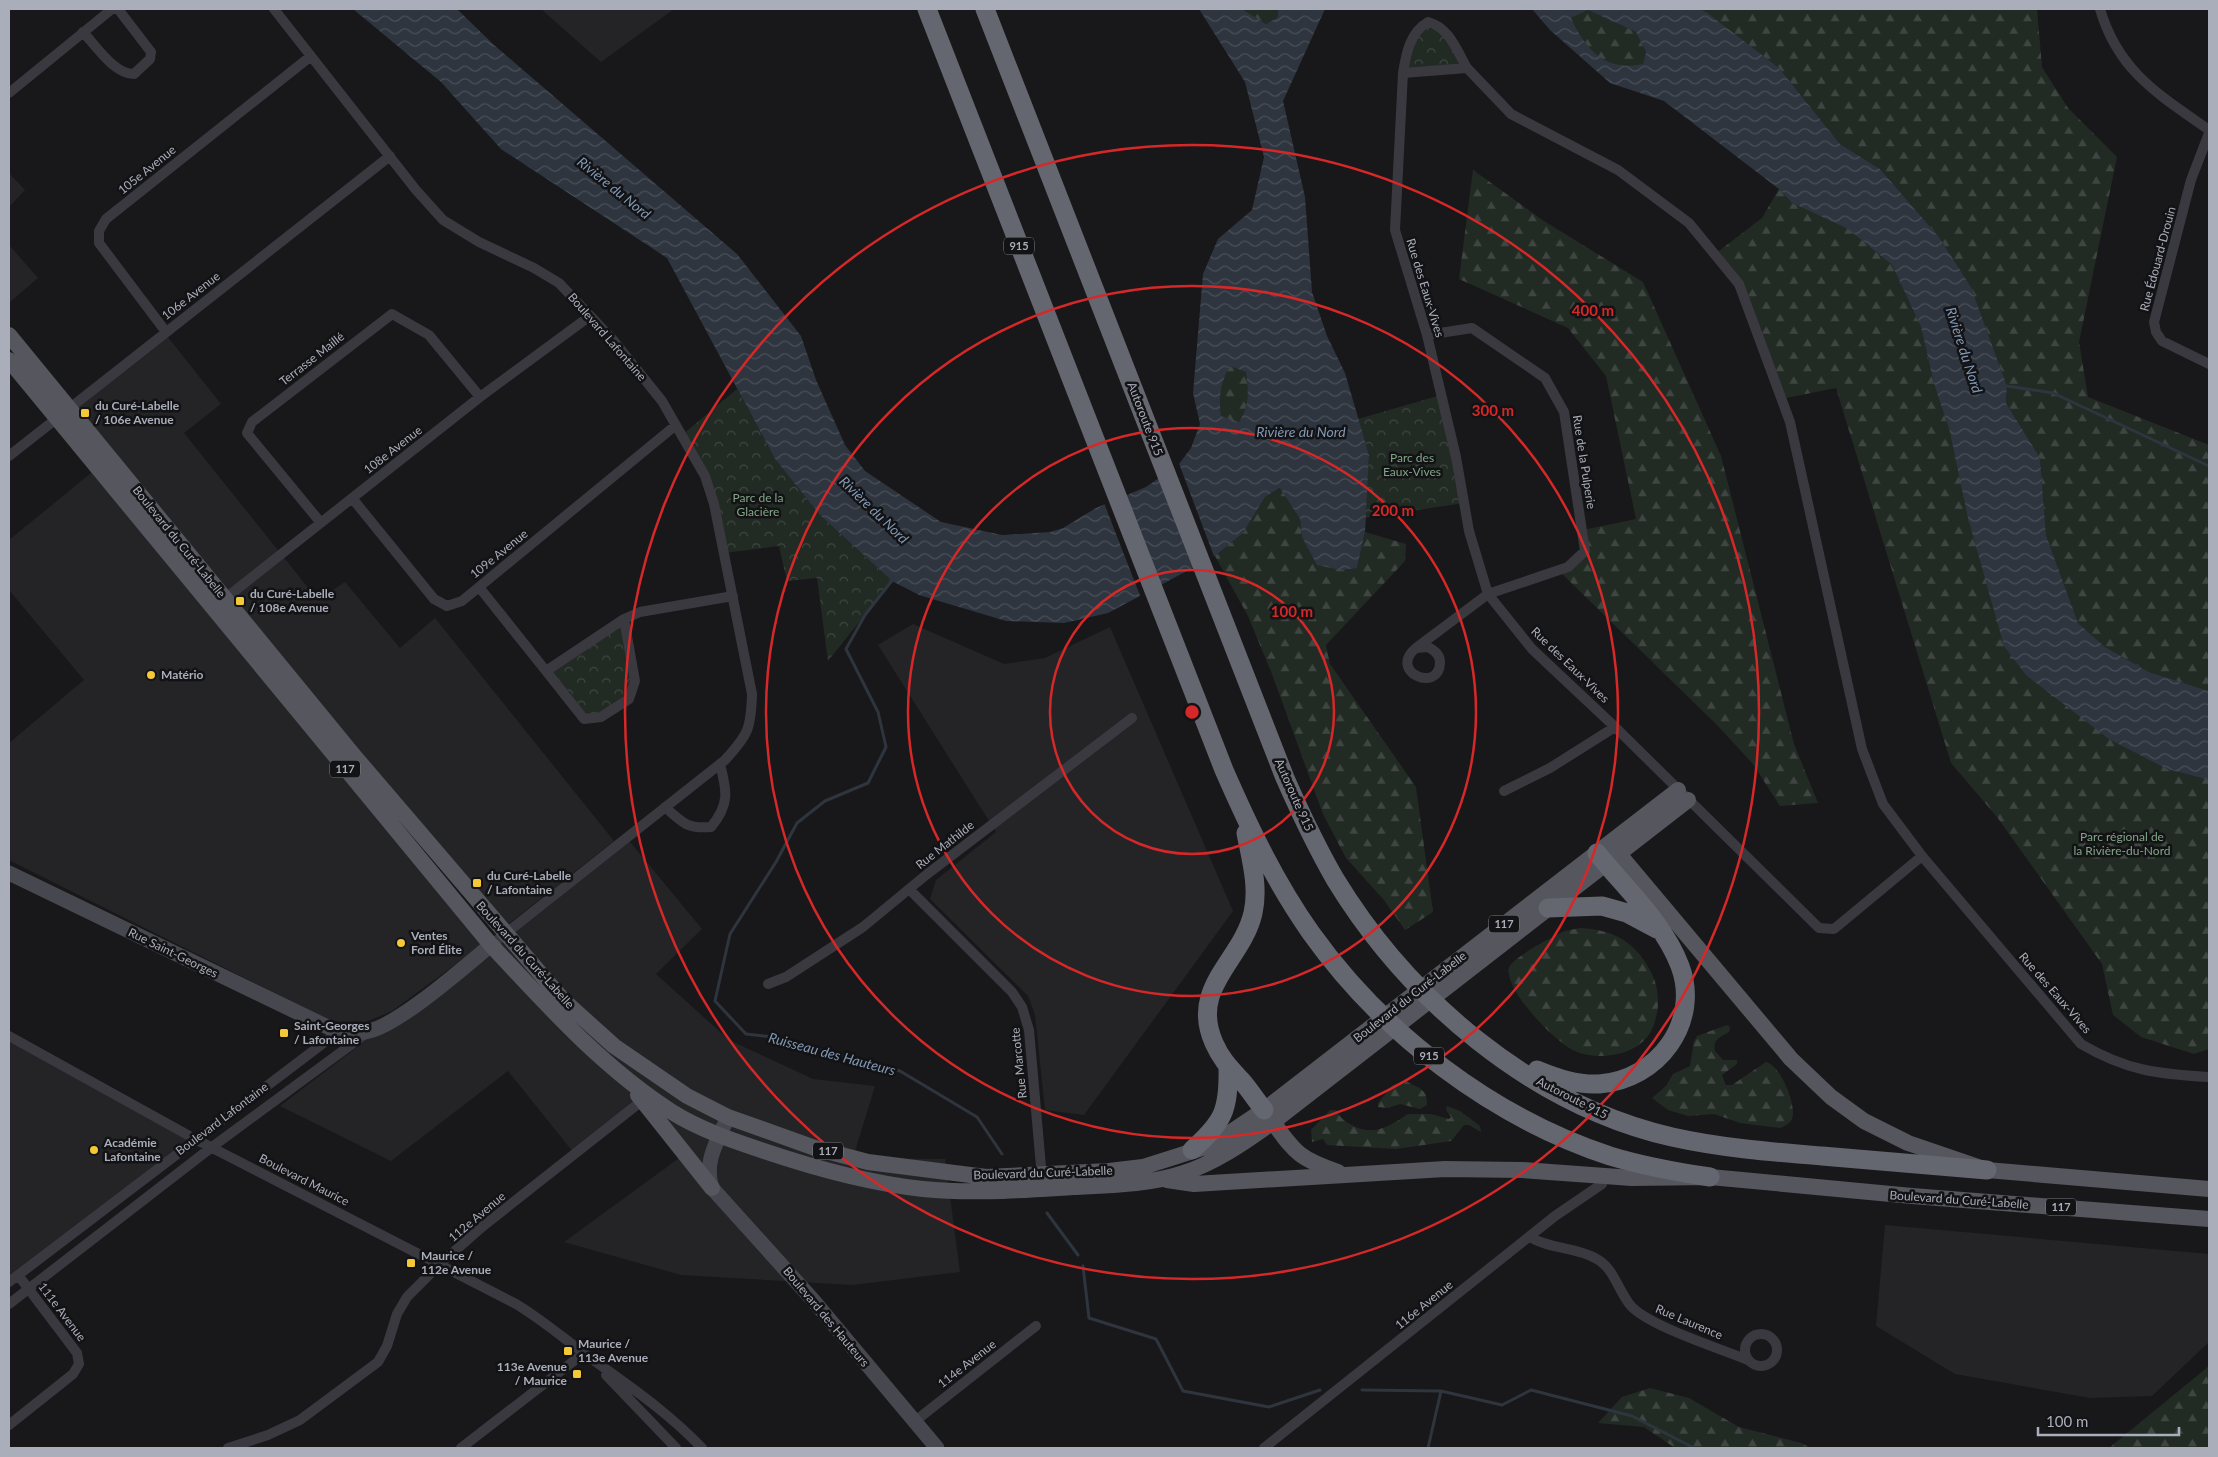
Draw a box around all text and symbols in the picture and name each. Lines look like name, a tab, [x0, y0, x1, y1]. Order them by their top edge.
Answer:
street label: 105e Avenue	[115, 142, 178, 197]
water label: Rivière du Nord	[574, 153, 655, 223]
street label: Rue Édouard-Drouin	[2136, 205, 2179, 313]
street label: Rue des Eaux-Vives	[1403, 237, 1448, 339]
road number: 915	[1004, 238, 1034, 255]
street label: 106e Avenue	[159, 268, 223, 323]
street label: Boulevard Lafontaine	[565, 290, 650, 384]
text: 400 m	[1572, 301, 1614, 319]
water label: Rivière du Nord	[1943, 305, 1987, 396]
street label: Terrasse Maillé	[276, 329, 347, 389]
street label: Autoroute 915	[1125, 380, 1166, 458]
place label: du Curé-Labelle / 106e Avenue	[95, 398, 180, 427]
text: 300 m	[1472, 401, 1514, 419]
marker: du Curé-Labelle / 106e Avenue	[79, 407, 91, 419]
street label: Rue de la Pulperie	[1570, 414, 1599, 510]
street label: 108e Avenue	[361, 422, 425, 477]
water label: Rivière du Nord	[1256, 423, 1346, 440]
park label: Parc des Eaux-Vives	[1383, 450, 1441, 479]
water label: Rivière du Nord	[836, 472, 913, 547]
street label: Boulevard du Curé-Labelle	[130, 483, 229, 601]
park label: Parc de la Glacière	[733, 490, 783, 519]
text: 200 m	[1372, 501, 1414, 519]
street label: 109e Avenue	[467, 526, 530, 581]
place label: du Curé-Labelle / 108e Avenue	[250, 586, 335, 615]
marker: du Curé-Labelle / 108e Avenue	[234, 595, 246, 607]
text: 100 m	[1271, 602, 1313, 620]
street label: Rue des Eaux-Vives	[1528, 624, 1612, 706]
place label: Matério	[161, 667, 204, 682]
marker: Matério	[145, 669, 157, 681]
centre of rings	[1183, 703, 1201, 721]
street label: Autoroute 915	[1272, 756, 1317, 833]
road number: 117	[330, 761, 360, 778]
street label: Rue Mathilde	[912, 817, 977, 872]
park label: Parc régional de la Rivière-du-Nord	[2073, 829, 2171, 858]
place label: du Curé-Labelle / Lafontaine	[487, 868, 572, 897]
marker: du Curé-Labelle / Lafontaine	[471, 877, 483, 889]
street label: Boulevard du Curé-Labelle	[473, 898, 578, 1011]
road number: 117	[1489, 916, 1519, 932]
street label: Rue Saint-Georges	[126, 924, 220, 981]
place label: Ventes Ford Élite	[410, 928, 463, 957]
marker: Ventes Ford Élite	[395, 937, 407, 949]
street label: Boulevard du Curé-Labelle	[1350, 948, 1469, 1045]
street label: Rue des Eaux-Vives	[2016, 949, 2095, 1036]
place label: Saint-Georges / Lafontaine	[294, 1018, 370, 1047]
marker: Saint-Georges / Lafontaine	[278, 1027, 290, 1039]
street label: Rue Marcotte	[1007, 1027, 1030, 1099]
water label: Ruisseau des Hauteurs	[767, 1028, 898, 1079]
road number: 915	[1414, 1048, 1444, 1064]
street label: Autoroute 915	[1534, 1073, 1610, 1122]
street label: Boulevard Lafontaine	[173, 1079, 271, 1158]
place label: Académie Lafontaine	[103, 1135, 161, 1164]
road number: 117	[813, 1142, 843, 1160]
marker: Académie Lafontaine	[88, 1144, 100, 1156]
street label: Boulevard Maurice	[257, 1150, 352, 1209]
street label: Boulevard du Curé-Labelle	[973, 1163, 1113, 1182]
street label: Boulevard du Curé-Labelle	[1889, 1187, 2029, 1212]
street label: 112e Avenue	[445, 1188, 508, 1245]
road number: 117	[2046, 1198, 2076, 1216]
place label: Maurice / 112e Avenue	[421, 1248, 492, 1277]
marker: Maurice / 112e Avenue	[405, 1257, 417, 1269]
street label: Boulevard des Hauteurs	[780, 1264, 873, 1370]
street label: 116e Avenue	[1392, 1277, 1455, 1332]
street label: 111e Avenue	[35, 1279, 89, 1344]
street label: Rue Laurence	[1653, 1301, 1725, 1342]
place label: Maurice / 113e Avenue	[578, 1336, 649, 1365]
street label: 114e Avenue	[935, 1336, 999, 1391]
marker: Maurice / 113e Avenue	[562, 1345, 574, 1357]
place label: 113e Avenue / Maurice	[497, 1359, 568, 1388]
marker: 113e Avenue / Maurice	[571, 1368, 583, 1380]
scale bar	[2038, 1404, 2179, 1436]
text: 100 m	[2046, 1412, 2088, 1430]

